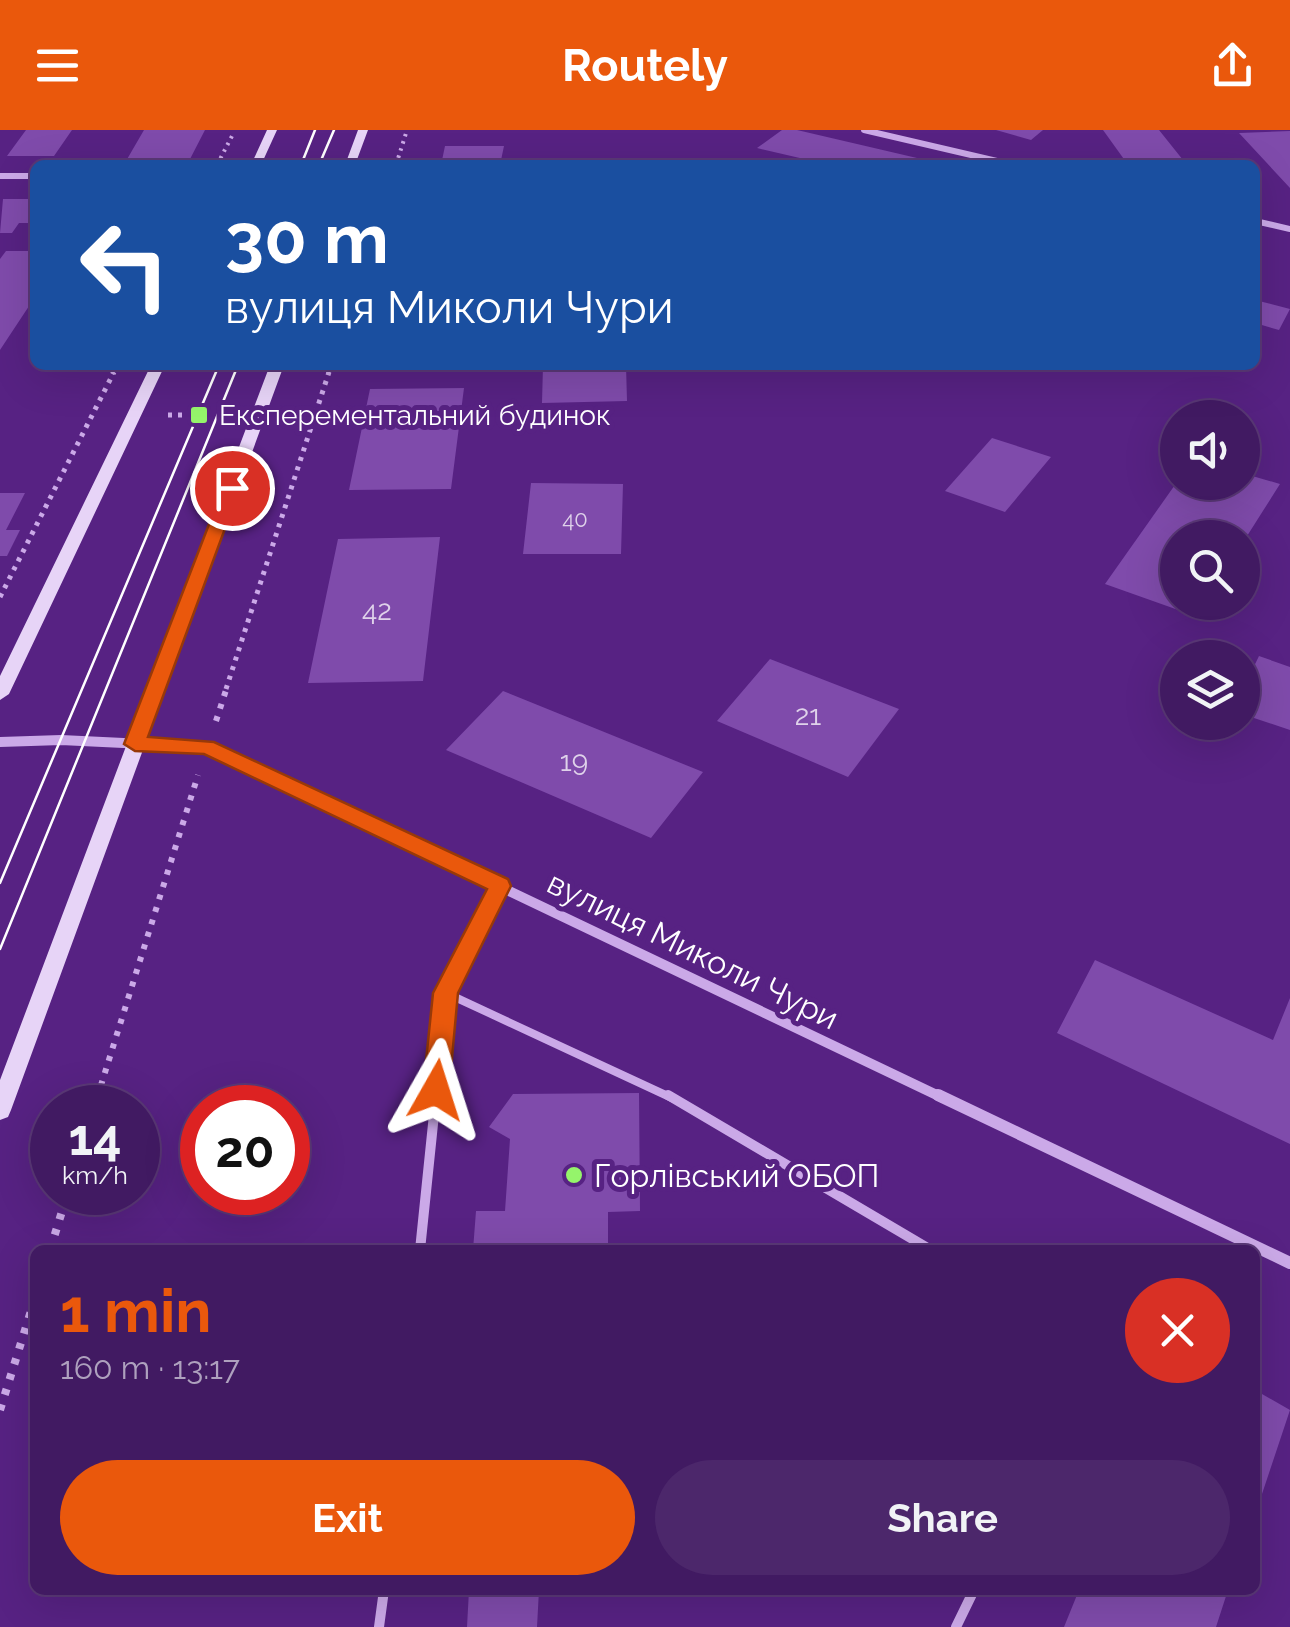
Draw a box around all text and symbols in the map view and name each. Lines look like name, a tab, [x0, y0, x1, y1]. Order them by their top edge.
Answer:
icon: menu	[30, 38, 85, 93]
icon: share	[1205, 38, 1260, 93]
text: Routely	[562, 39, 728, 92]
text: 30 m	[225, 197, 389, 279]
icon: left	[60, 200, 190, 330]
text: вулиця Миколи Чури	[225, 281, 673, 334]
place label: Експерементальний будинок	[219, 399, 610, 432]
map controls	[1160, 400, 1260, 740]
button: sound	[1160, 400, 1260, 500]
marker: Експерементальний будинок	[188, 404, 210, 426]
pin	[190, 446, 275, 531]
icon: arrive	[205, 461, 260, 516]
house number: 40	[562, 506, 588, 532]
button: search	[1160, 520, 1260, 620]
house number: 42	[362, 594, 392, 627]
button: layers	[1160, 640, 1260, 740]
house number: 21	[795, 699, 821, 732]
house number: 19	[560, 745, 588, 778]
street label: вулиця Миколи Чури	[542, 863, 844, 1037]
position arrow	[384, 1038, 488, 1142]
speed limit sign: 20	[180, 1085, 310, 1215]
text: 14	[68, 1108, 122, 1167]
place label: Горлівський ОБОП	[594, 1157, 879, 1194]
text: km/h	[62, 1160, 128, 1190]
marker: Горлівський ОБОП	[563, 1164, 585, 1186]
text: 1 min	[60, 1276, 211, 1346]
button: close	[1125, 1278, 1230, 1383]
text: 160 m · 13:17	[60, 1349, 240, 1386]
button: Exit	[60, 1460, 635, 1575]
button: Share	[655, 1460, 1230, 1575]

